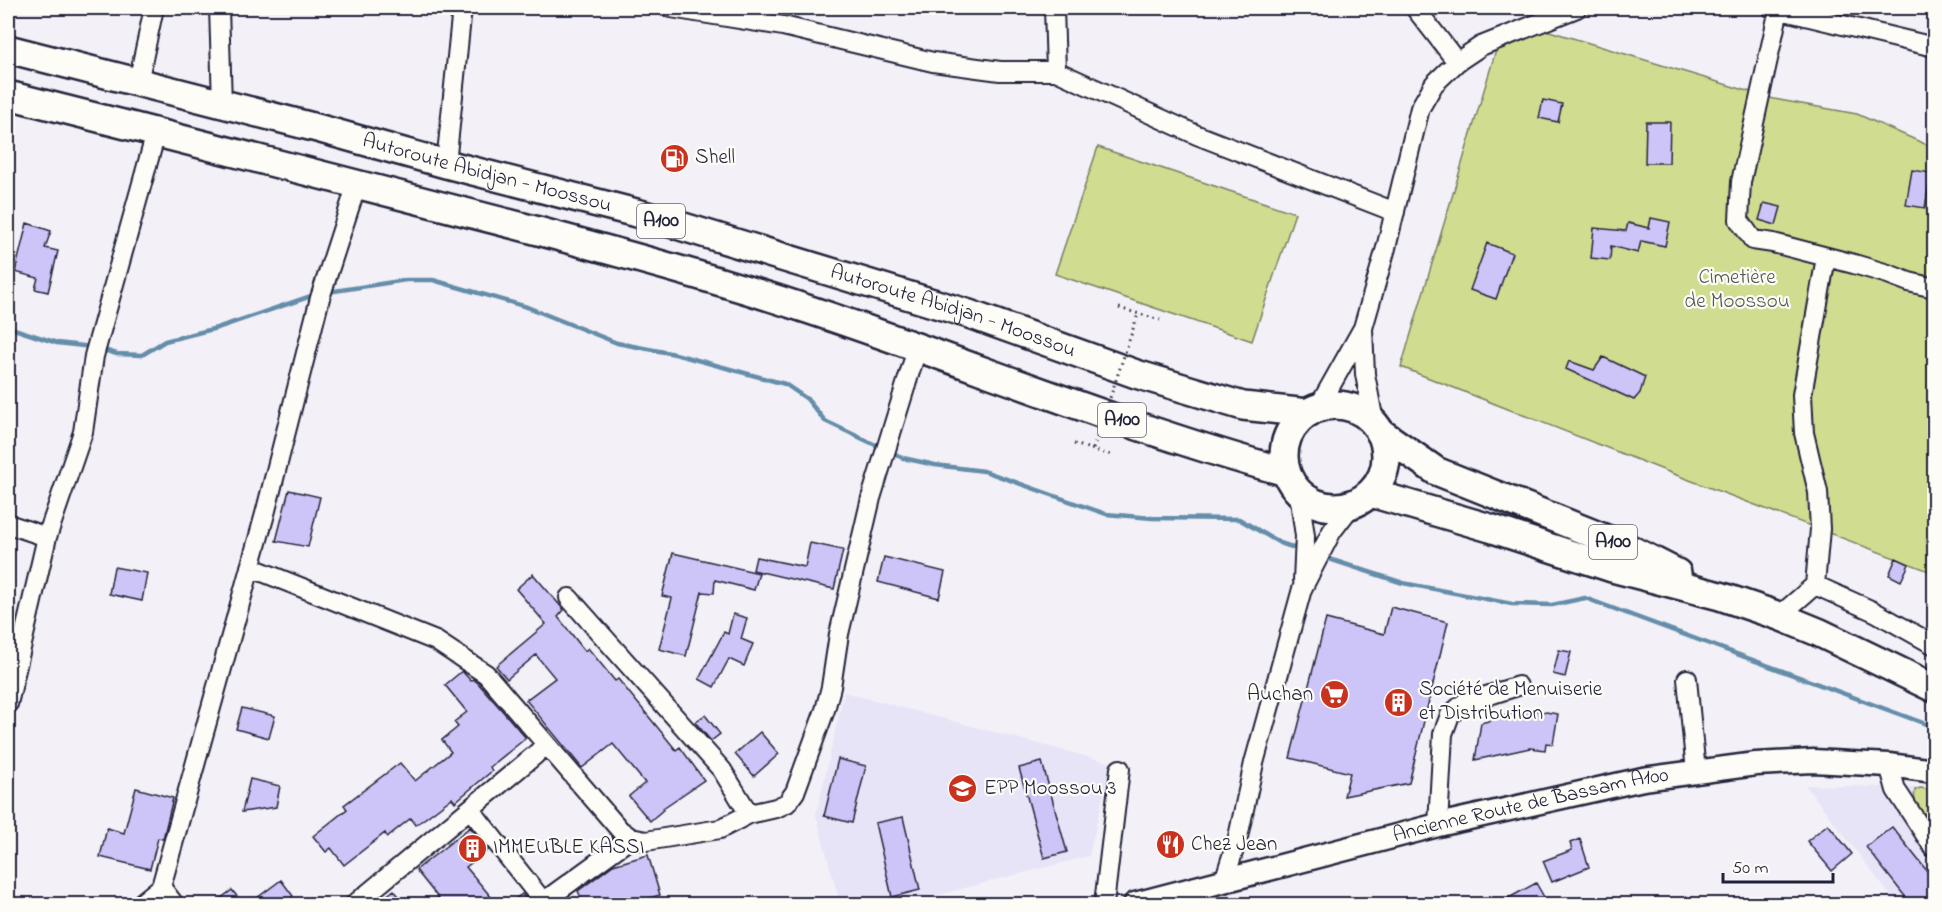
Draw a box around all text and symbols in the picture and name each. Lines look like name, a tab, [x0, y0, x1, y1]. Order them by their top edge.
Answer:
street label: Autoroute Abidjan - Moossou	[359, 126, 615, 221]
fuel station icon: Shell	[658, 142, 690, 174]
place label: Shell	[695, 143, 735, 173]
road number: A100	[637, 204, 685, 238]
street label: Autoroute Abidjan - Moossou	[826, 258, 1080, 366]
park label: Cimetière de Moossou	[1684, 263, 1790, 317]
road number: A100	[1098, 403, 1146, 437]
road number: A100	[1589, 525, 1637, 559]
place label: Société de Menuiserie et Distribution	[1419, 675, 1603, 729]
supermarket icon: Auchan	[1318, 679, 1350, 711]
place label: Auchan	[1247, 680, 1313, 710]
building icon: Société de Menuiserie et Distribution	[1382, 686, 1414, 718]
street label: Ancienne Route de Bassam A100	[1390, 761, 1670, 851]
school or university icon: EPP Moossou 3	[947, 773, 979, 805]
place label: EPP Moossou 3	[984, 774, 1117, 804]
restaurant icon: Chez Jean	[1154, 829, 1186, 861]
place label: Chez Jean	[1191, 830, 1277, 860]
building icon: IMMEUBLE KASSI	[456, 832, 488, 864]
place label: IMMEUBLE KASSI	[493, 833, 644, 863]
scale bar	[1723, 846, 1832, 884]
text: 50 m	[1732, 856, 1769, 882]

